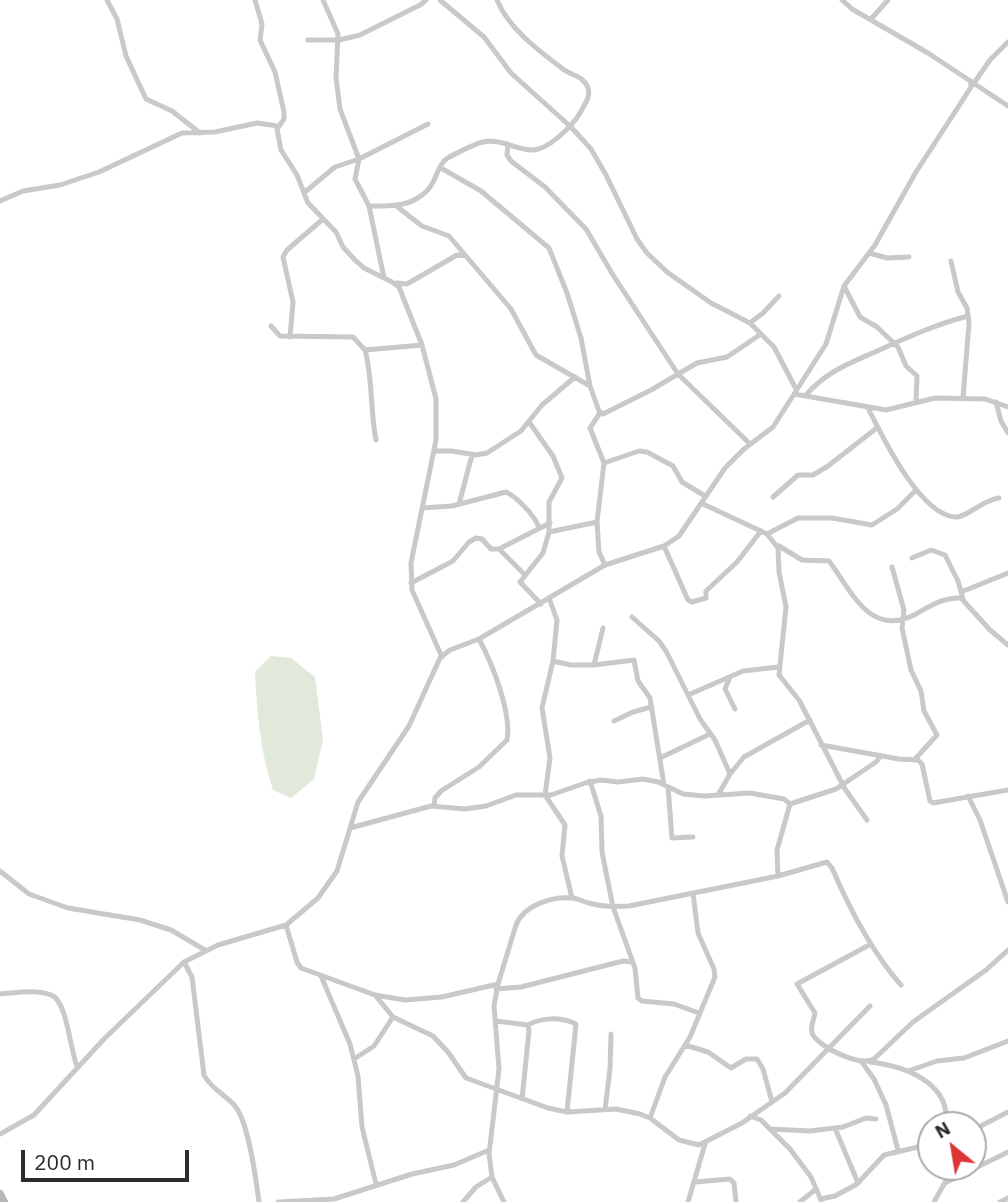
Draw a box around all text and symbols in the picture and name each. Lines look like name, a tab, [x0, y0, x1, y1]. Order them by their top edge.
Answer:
north arrow	[917, 1111, 987, 1181]
text: N	[931, 1116, 954, 1143]
scale bar	[24, 1136, 192, 1180]
text: 200 m	[34, 1148, 95, 1176]

